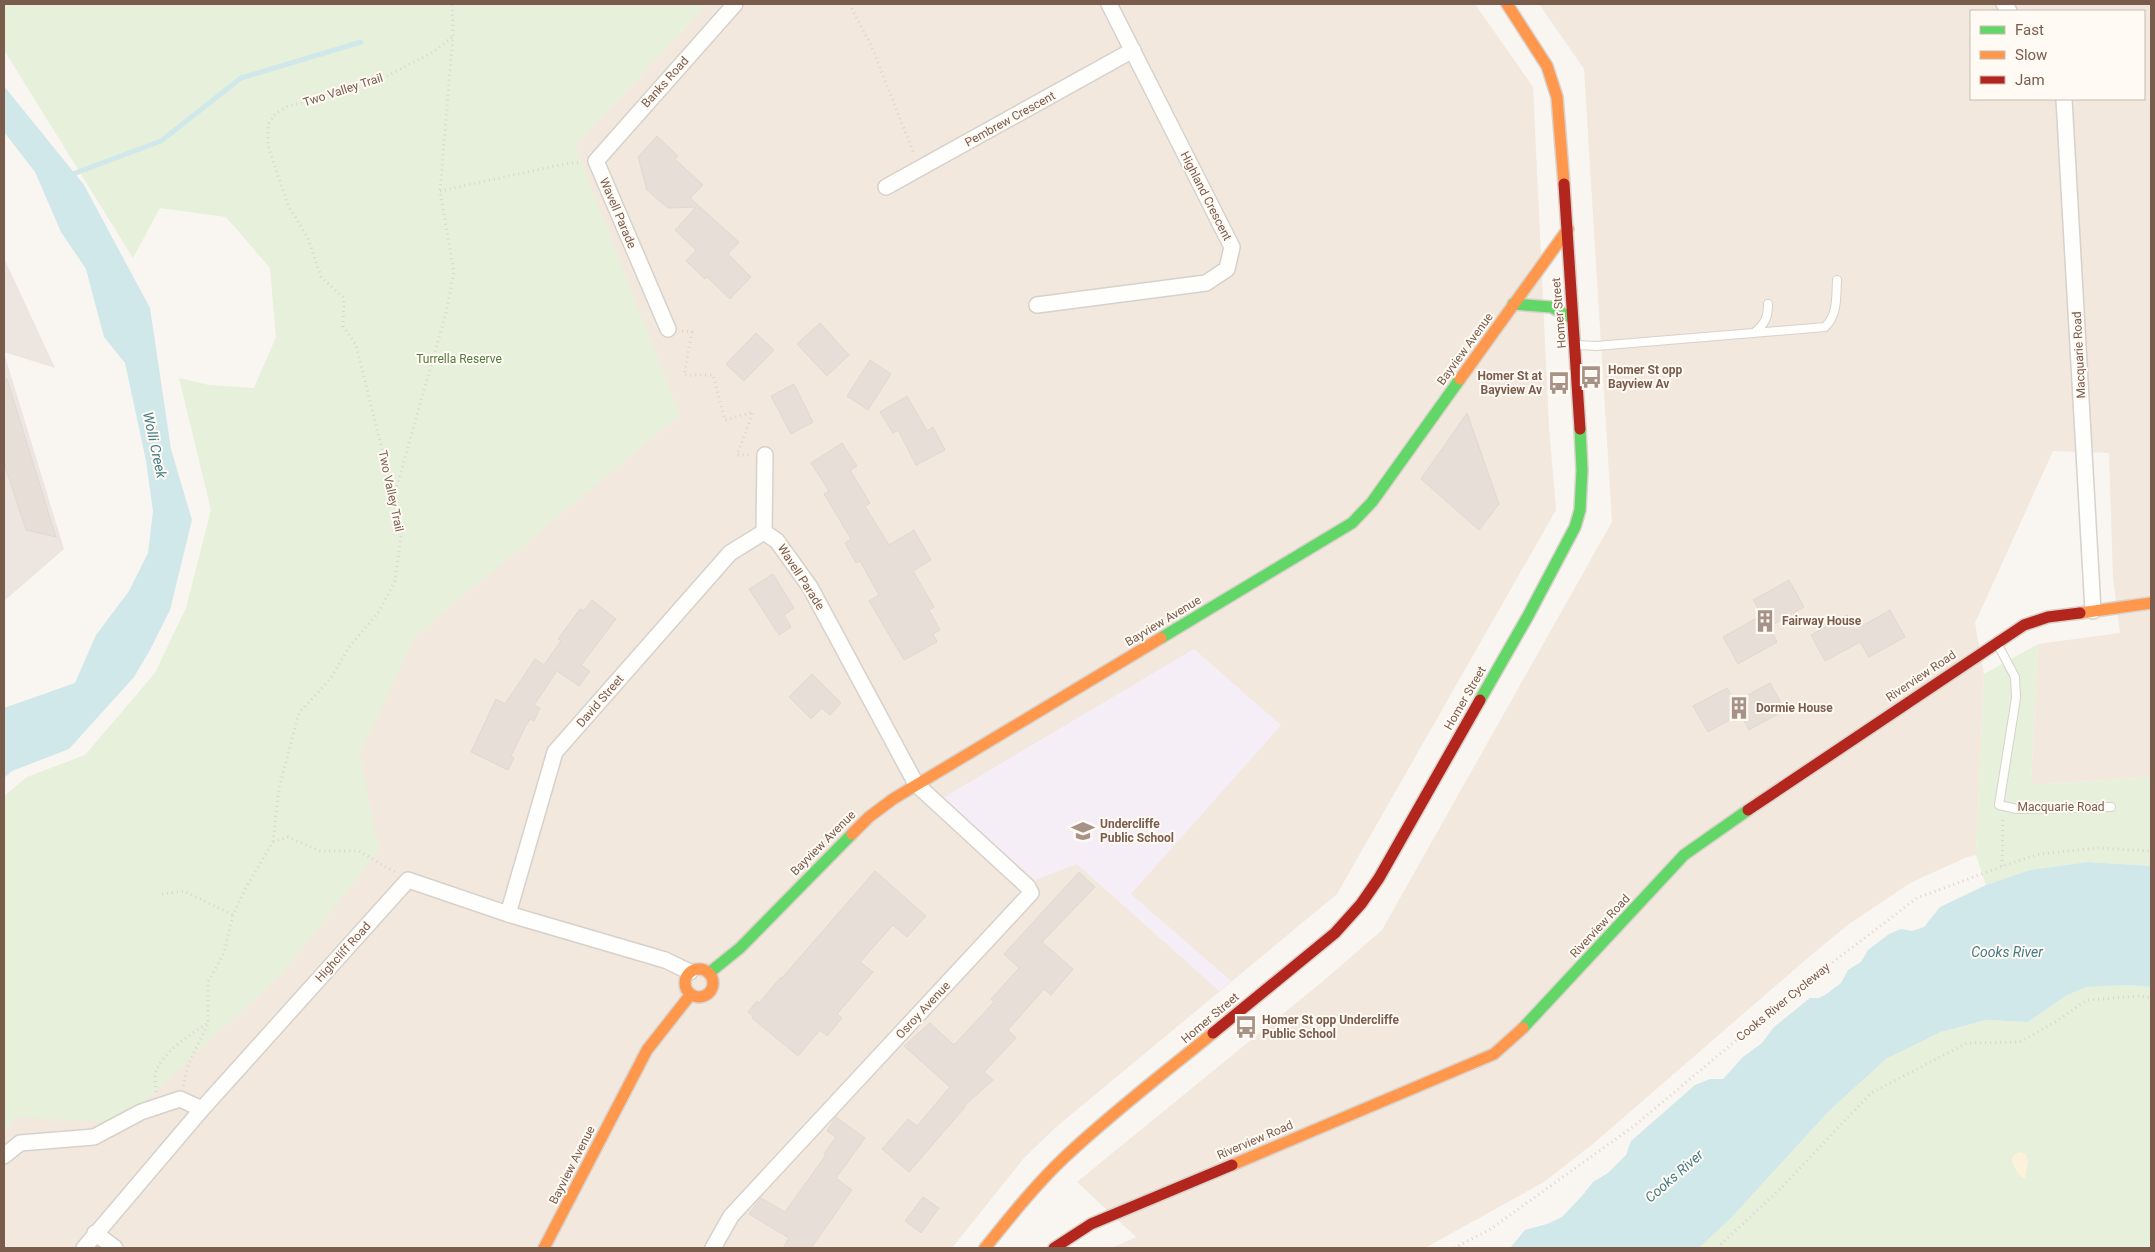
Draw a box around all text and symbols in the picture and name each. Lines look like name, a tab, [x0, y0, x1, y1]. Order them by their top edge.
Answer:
legend	[1970, 10, 2145, 100]
text: Fast	[2015, 21, 2044, 39]
text: Slow	[2015, 46, 2047, 64]
street label: Banks Road	[639, 54, 691, 110]
street label: Two Valley Trail	[301, 71, 385, 109]
text: Jam	[2015, 71, 2045, 89]
street label: Pembrew Crescent	[962, 88, 1058, 150]
street label: Highland Crescent	[1177, 149, 1235, 243]
street label: Wavell Parade	[597, 176, 639, 250]
street label: Homer Street	[1549, 277, 1569, 349]
street label: Bayview Avenue	[1434, 310, 1496, 388]
street label: Macquarie Road	[2070, 311, 2088, 399]
park label: Turrella Reserve	[416, 352, 502, 366]
place label: Homer St opp Bayview Av	[1608, 363, 1682, 391]
bus stop icon: Homer St opp Bayview Av	[1578, 364, 1604, 390]
place label: Homer St at Bayview Av	[1478, 369, 1542, 397]
bus stop icon: Homer St at Bayview Av	[1546, 370, 1572, 396]
water label: Wolli Creek	[140, 410, 170, 481]
street label: Two Valley Trail	[376, 449, 406, 533]
street label: Wavell Parade	[775, 542, 827, 612]
street label: Bayview Avenue	[1123, 593, 1203, 649]
building icon: Fairway House	[1752, 608, 1778, 634]
place label: Fairway House	[1782, 614, 1862, 628]
street label: Riverview Road	[1883, 647, 1959, 705]
street label: Homer Street	[1441, 664, 1489, 732]
street label: David Street	[574, 672, 626, 730]
building icon: Dormie House	[1726, 695, 1752, 721]
place label: Dormie House	[1756, 701, 1833, 715]
street label: Macquarie Road	[2017, 800, 2105, 814]
street label: Bayview Avenue	[788, 808, 858, 878]
place label: Undercliffe Public School	[1100, 817, 1174, 845]
school or university icon: Undercliffe Public School	[1070, 818, 1096, 844]
street label: Riverview Road	[1567, 892, 1633, 960]
street label: Highcliff Road	[312, 919, 374, 985]
water label: Cooks River	[1971, 944, 2043, 960]
street label: Cooks River Cycleway	[1733, 960, 1833, 1044]
street label: Osroy Avenue	[893, 979, 953, 1041]
street label: Homer Street	[1178, 990, 1242, 1046]
place label: Homer St opp Undercliffe Public School	[1262, 1013, 1399, 1041]
bus stop icon: Homer St opp Undercliffe Public School	[1233, 1014, 1259, 1040]
street label: Riverview Road	[1215, 1118, 1295, 1162]
street label: Bayview Avenue	[546, 1124, 598, 1206]
water label: Cooks River	[1642, 1146, 1707, 1206]

